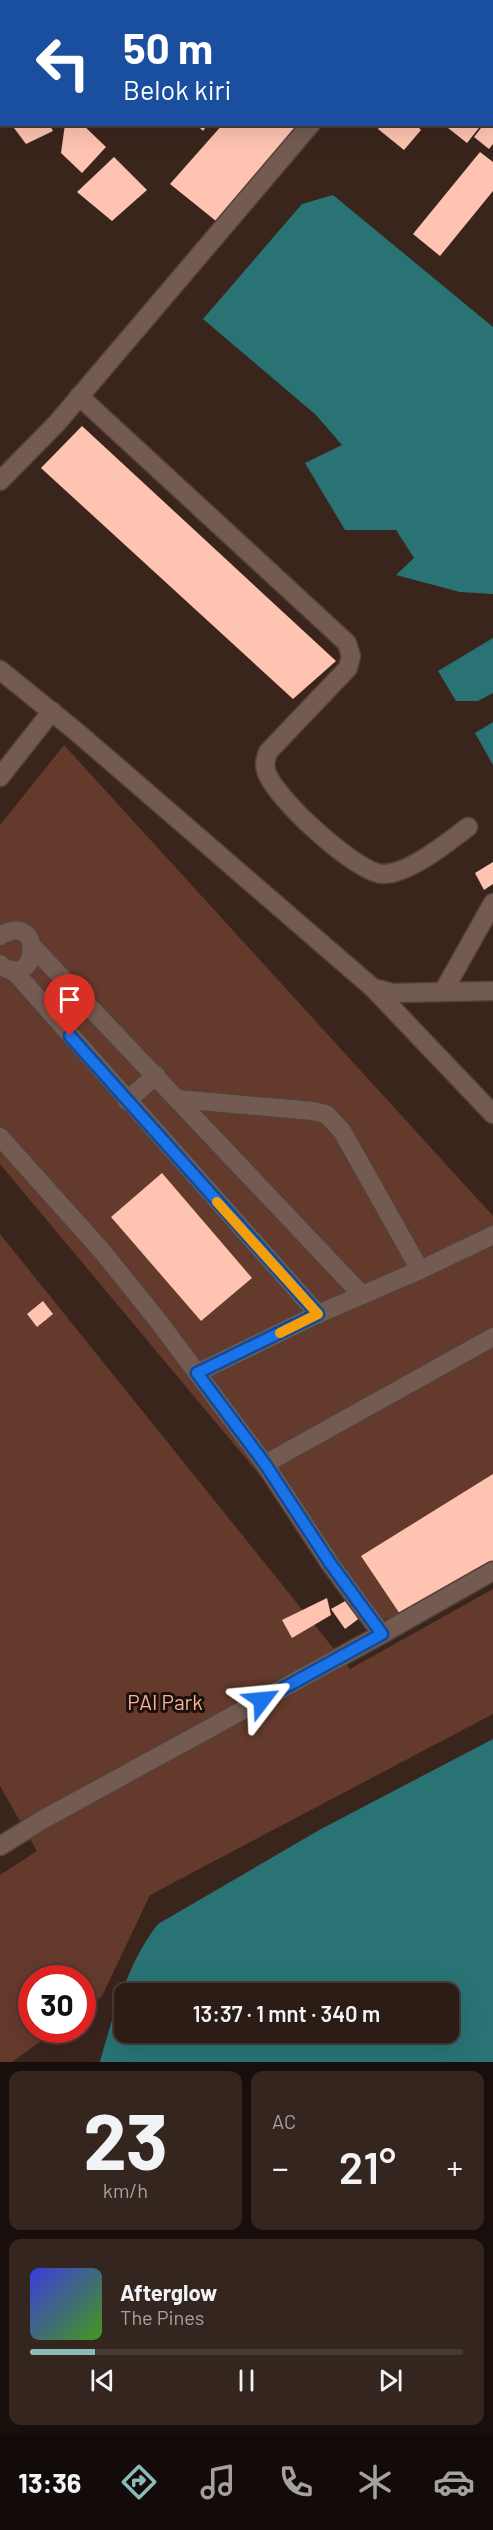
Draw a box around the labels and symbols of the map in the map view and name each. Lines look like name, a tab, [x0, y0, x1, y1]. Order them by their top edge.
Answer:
pin	[44, 974, 95, 1036]
position arrow	[230, 1668, 294, 1732]
park label: PAI Park	[127, 1689, 203, 1714]
speed limit sign: 30	[18, 1965, 96, 2043]

